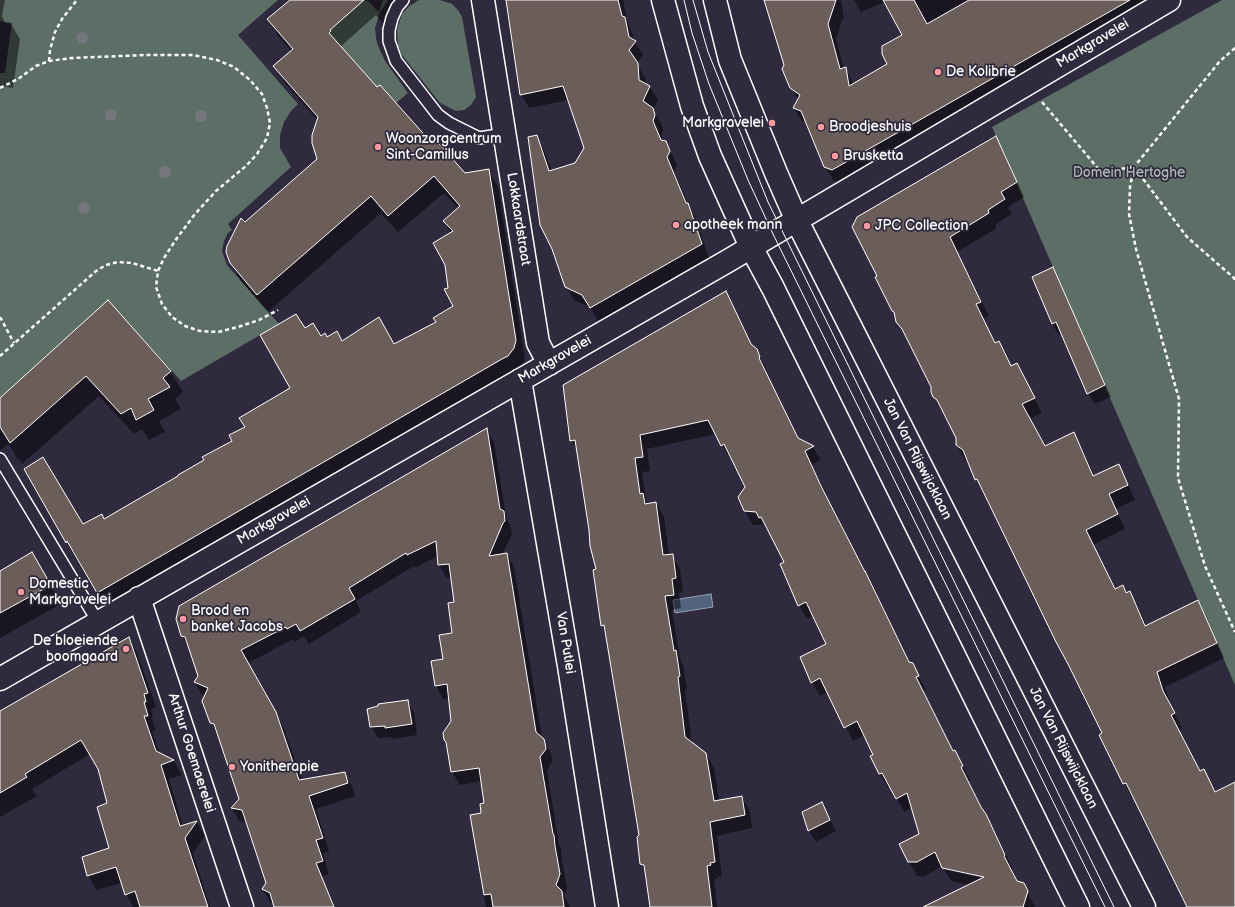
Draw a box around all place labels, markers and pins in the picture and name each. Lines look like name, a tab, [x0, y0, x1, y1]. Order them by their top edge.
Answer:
place label: De Kolibrie	[946, 64, 1016, 80]
marker: De Kolibrie	[933, 67, 943, 77]
place label: Markgravelei	[682, 115, 764, 131]
marker: Markgravelei	[767, 118, 777, 128]
place label: Broodjeshuis	[829, 119, 912, 135]
marker: Broodjeshuis	[816, 122, 826, 132]
place label: Woonzorgcentrum Sint-Camillus	[386, 131, 501, 164]
marker: Woonzorgcentrum Sint-Camillus	[373, 142, 383, 152]
place label: Brusketta	[843, 148, 903, 164]
marker: Brusketta	[830, 151, 840, 161]
place label: apotheek mann	[684, 217, 782, 233]
place label: JPC Collection	[875, 218, 968, 234]
marker: apotheek mann	[671, 220, 681, 230]
marker: JPC Collection	[862, 221, 872, 231]
place label: Domestic Markgravelei	[29, 576, 111, 608]
marker: Domestic Markgravelei	[16, 587, 26, 597]
place label: Brood en banket Jacobs	[191, 603, 283, 636]
marker: Brood en banket Jacobs	[178, 614, 188, 624]
place label: De bloeiende boomgaard	[33, 633, 118, 666]
marker: De bloeiende boomgaard	[121, 644, 131, 654]
place label: Yonitherapie	[240, 759, 319, 775]
marker: Yonitherapie	[227, 762, 237, 772]

